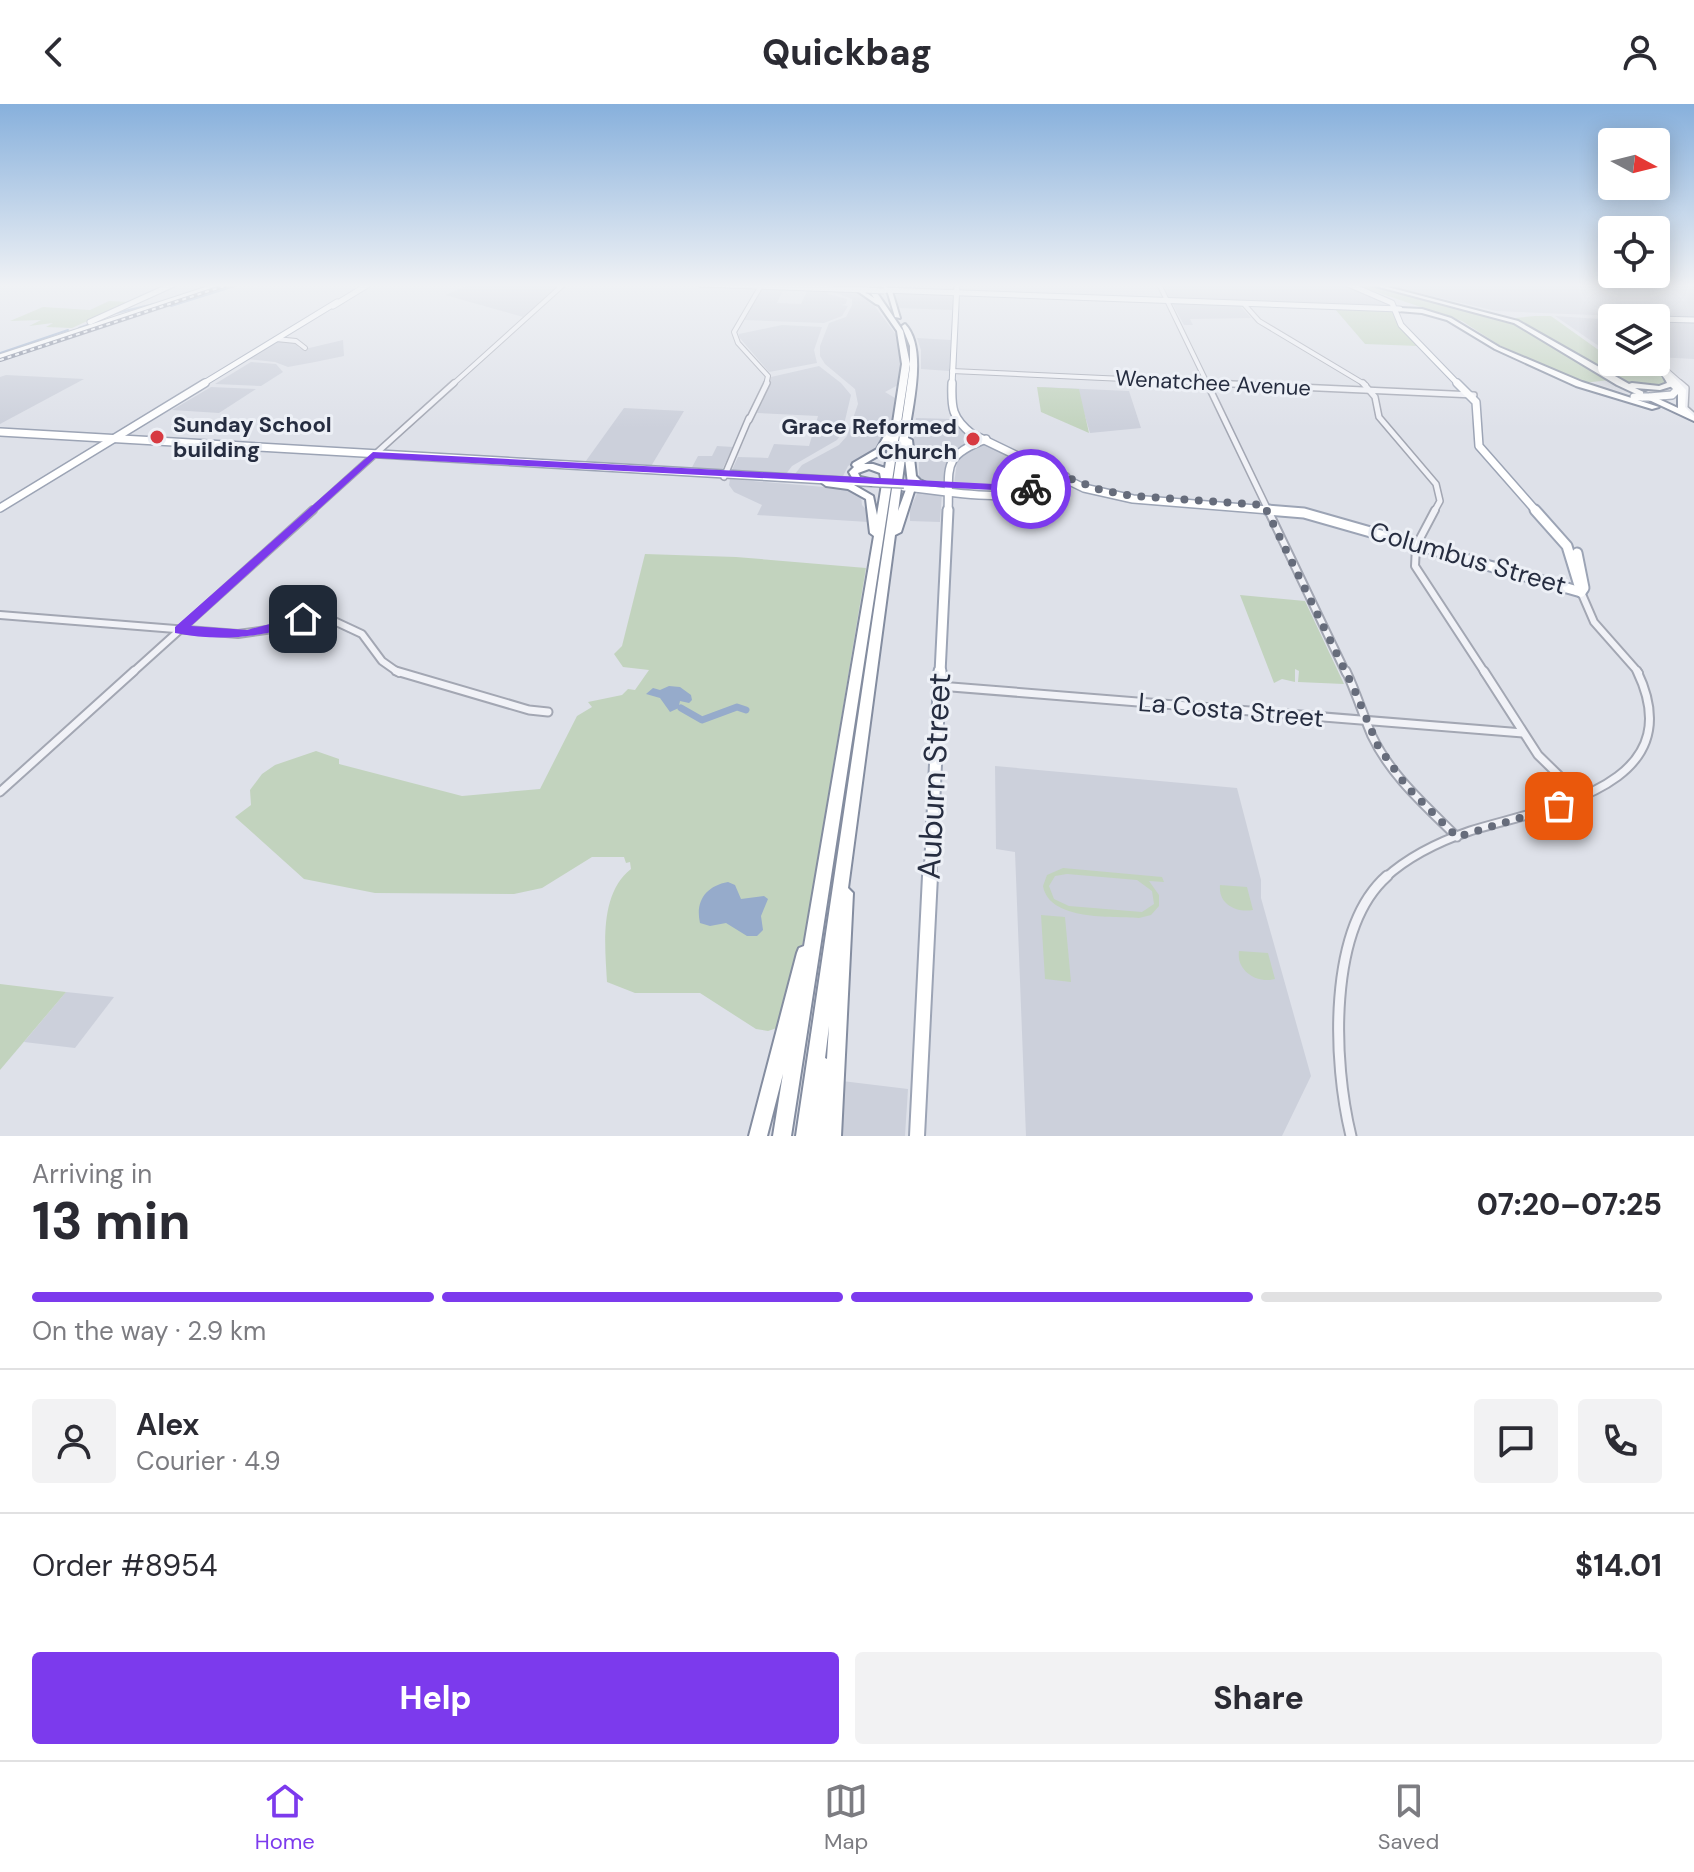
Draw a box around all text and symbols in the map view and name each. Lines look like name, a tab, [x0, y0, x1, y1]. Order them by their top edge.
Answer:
text: Quickbag	[762, 29, 932, 76]
icon: back	[32, 30, 76, 74]
icon: person	[1618, 30, 1662, 74]
north arrow	[1598, 128, 1670, 200]
map controls	[1598, 128, 1670, 376]
button: locate	[1598, 216, 1670, 288]
button: layers	[1598, 304, 1670, 376]
street label: Wenatchee Avenue	[1114, 363, 1312, 403]
place label: Sunday School building	[173, 410, 332, 464]
place label: Grace Reformed Church	[781, 412, 957, 466]
marker: Sunday School building	[148, 428, 166, 446]
marker: Grace Reformed Church	[964, 430, 982, 448]
courier	[991, 449, 1071, 529]
icon: bike	[1009, 467, 1053, 511]
street label: Columbus Street	[1366, 514, 1570, 602]
pin	[269, 585, 337, 653]
icon: home	[281, 597, 325, 641]
street label: Auburn Street	[908, 672, 960, 880]
street label: La Costa Street	[1137, 685, 1325, 735]
pin	[1525, 772, 1593, 840]
icon: bag	[1537, 784, 1581, 828]
text: Arriving in	[32, 1157, 152, 1191]
text: 07:20–07:25	[1477, 1185, 1662, 1224]
text: 13 min	[32, 1187, 191, 1255]
text: On the way · 2.9 km	[32, 1314, 266, 1348]
button: person	[32, 1399, 116, 1483]
button: chat	[1474, 1399, 1558, 1483]
button: phone	[1578, 1399, 1662, 1483]
text: Alex	[136, 1405, 199, 1444]
text: Courier · 4.9	[136, 1444, 281, 1478]
text: Order #8954	[32, 1546, 218, 1585]
text: $14.01	[1575, 1546, 1662, 1585]
button: Help	[32, 1652, 839, 1744]
button: Share	[855, 1652, 1662, 1744]
tab: Home	[255, 1779, 315, 1856]
tab: Map	[824, 1779, 868, 1856]
tab: Saved	[1378, 1779, 1439, 1856]

